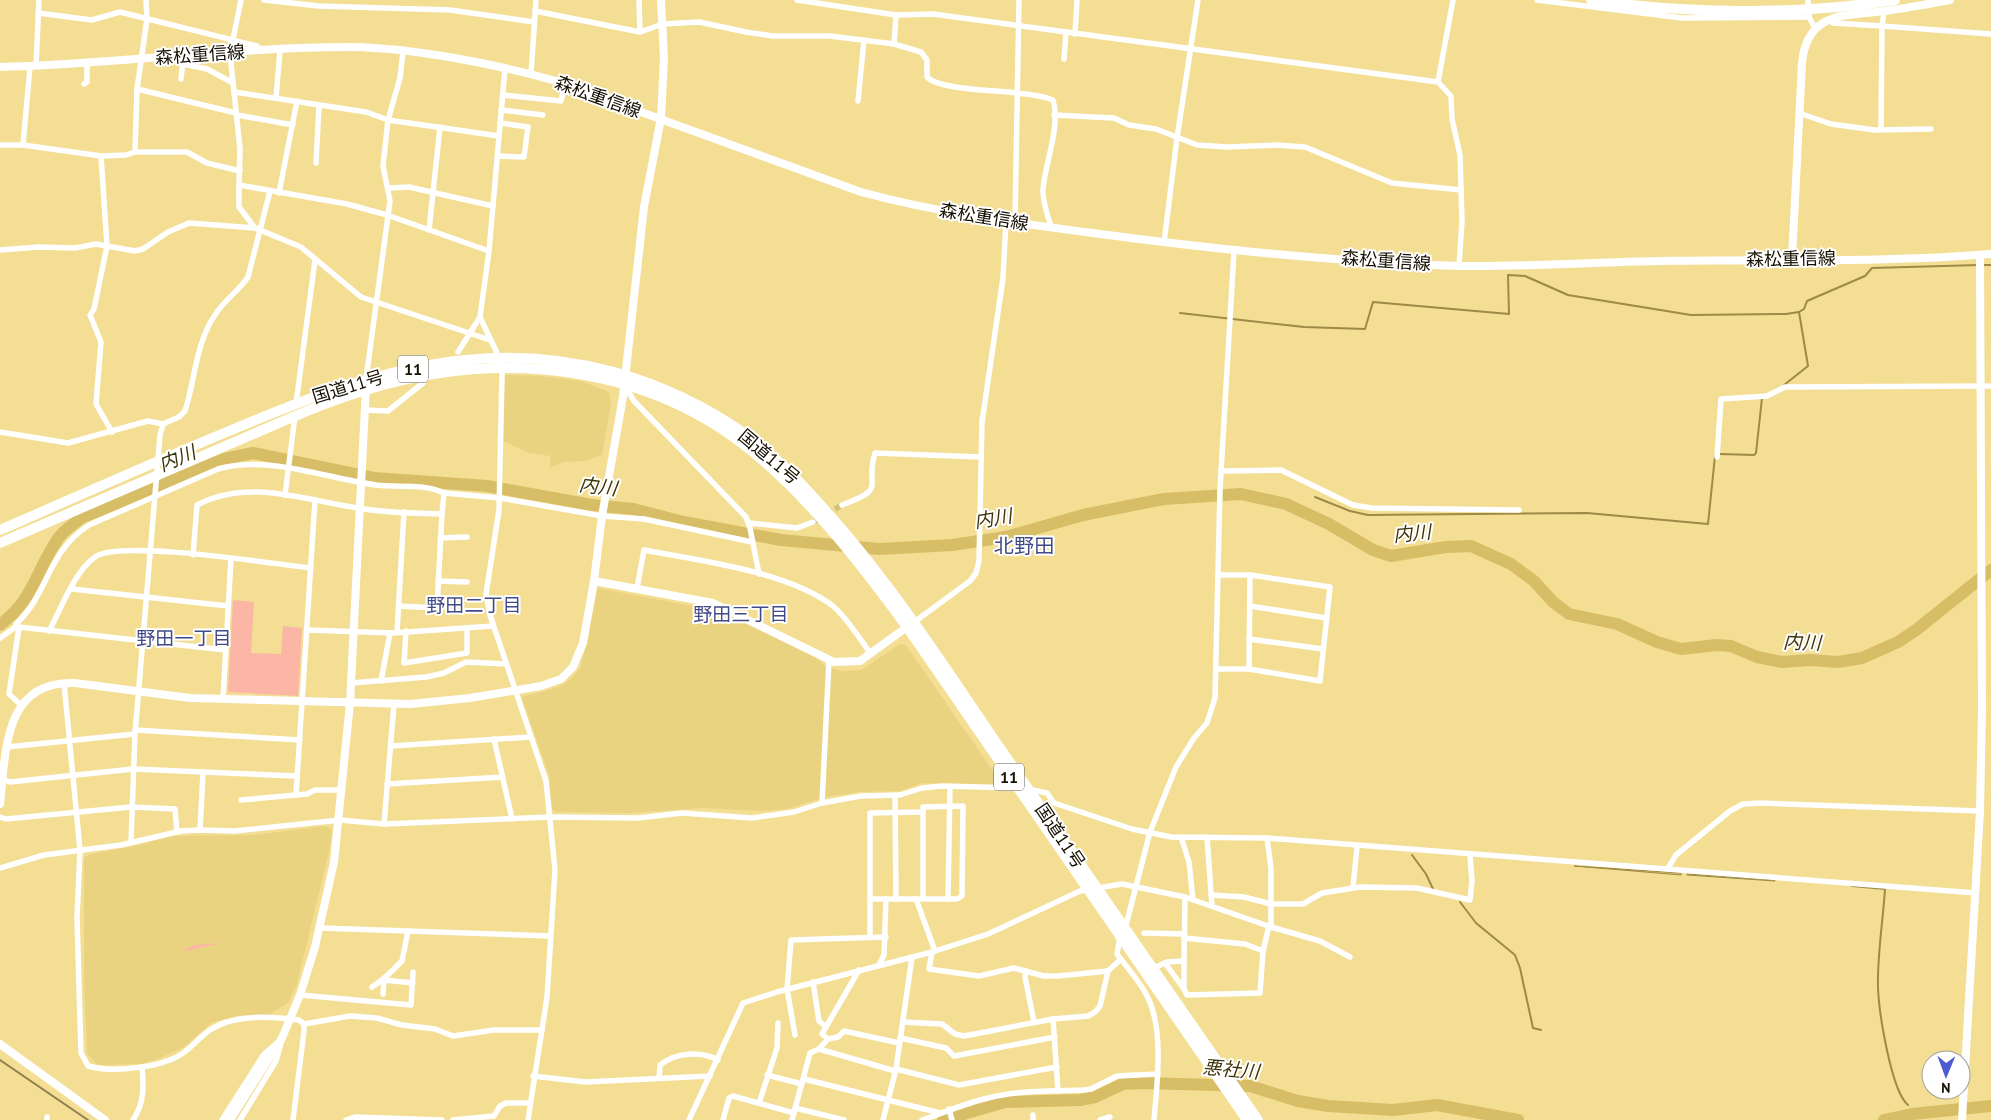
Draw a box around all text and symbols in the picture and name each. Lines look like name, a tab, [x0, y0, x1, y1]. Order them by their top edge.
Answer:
street label: 森松重信線	[154, 40, 246, 69]
street label: 森松重信線	[552, 70, 644, 123]
street label: 森松重信線	[938, 198, 1030, 235]
street label: 森松重信線	[1340, 246, 1432, 275]
street label: 森松重信線	[1746, 246, 1836, 271]
road number: 11	[398, 356, 428, 382]
street label: 国道11号	[309, 365, 386, 408]
street label: 国道11号	[734, 424, 805, 489]
water label: 内川	[155, 439, 201, 476]
water label: 内川	[578, 472, 620, 500]
water label: 内川	[972, 503, 1016, 533]
water label: 内川	[1392, 519, 1434, 547]
district label: 北野田	[994, 533, 1054, 559]
district label: 野田二丁目	[426, 593, 522, 617]
district label: 野田三丁目	[693, 602, 789, 626]
district label: 野田一丁目	[136, 626, 232, 650]
water label: 内川	[1783, 629, 1823, 655]
road number: 11	[994, 764, 1024, 790]
street label: 国道11号	[1030, 799, 1091, 873]
north arrow	[1921, 1050, 1971, 1100]
water label: 悪社川	[1202, 1055, 1262, 1084]
text: N	[1941, 1079, 1951, 1097]

